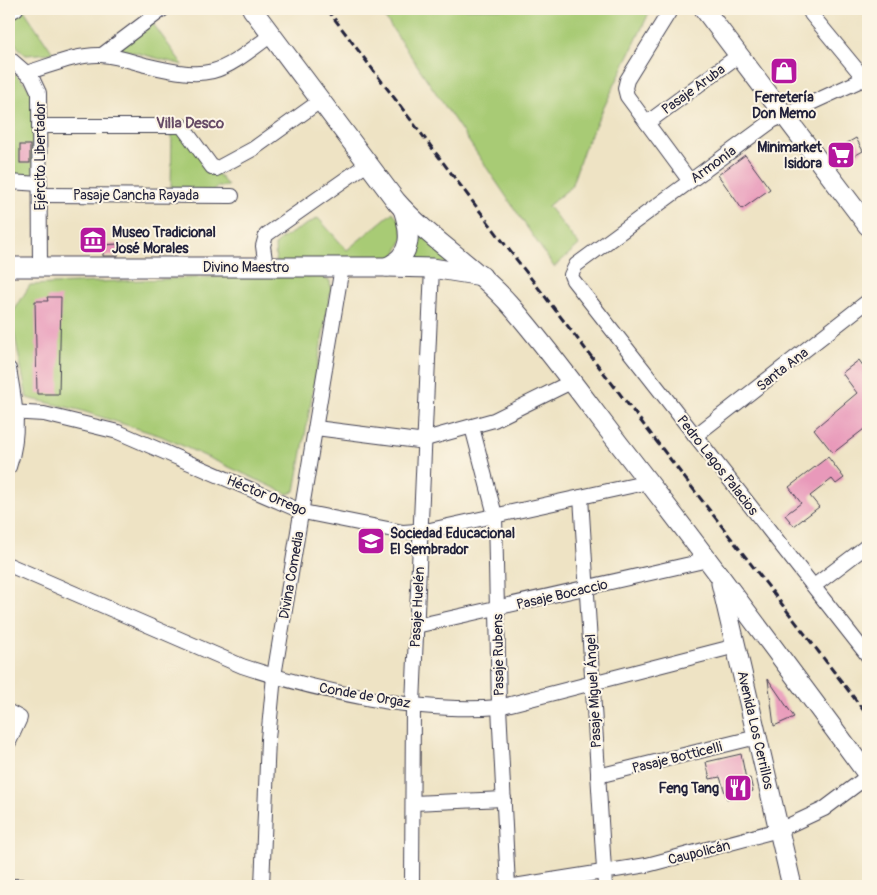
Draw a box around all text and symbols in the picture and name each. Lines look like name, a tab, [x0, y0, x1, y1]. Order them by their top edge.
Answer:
shop icon: Ferretería Don Memo	[769, 56, 799, 86]
street label: Pasaje Aruba	[658, 61, 728, 118]
place label: Ferretería Don Memo	[752, 89, 816, 122]
street label: Ejército Libertador	[32, 101, 49, 211]
district label: Villa Desco	[156, 114, 224, 133]
place label: Minimarket Isidora	[757, 139, 822, 172]
supermarket icon: Minimarket Isidora	[826, 140, 856, 170]
street label: Armonía	[687, 142, 739, 187]
street label: Pasaje Cancha Rayada	[73, 187, 199, 204]
place label: Museo Tradicional José Morales	[112, 224, 216, 257]
museum icon: Museo Tradicional José Morales	[78, 225, 108, 255]
street label: Divino Maestro	[203, 259, 290, 276]
street label: Santa Ana	[753, 344, 811, 395]
street label: Pedro Lagos Palacios	[673, 412, 762, 519]
street label: Héctor Orrego	[224, 472, 310, 519]
place label: Sociedad Educacional El Sembrador	[390, 525, 515, 558]
school or university icon: Sociedad Educacional El Sembrador	[356, 526, 386, 556]
street label: Divina Comedia	[275, 530, 308, 620]
street label: Pasaje Huelén	[407, 566, 428, 648]
street label: Pasaje Bocaccio	[515, 576, 610, 613]
street label: Pasaje Rubens	[489, 613, 508, 696]
street label: Pasaje Miguel Ángel	[581, 634, 605, 748]
street label: Avenida Los Cerrillos	[734, 669, 778, 792]
street label: Conde de Orgaz	[318, 679, 412, 712]
street label: Pasaje Botticelli	[630, 738, 724, 777]
restaurant icon: Feng Tang	[723, 773, 753, 803]
place label: Feng Tang	[658, 780, 719, 797]
street label: Caupolicán	[666, 837, 732, 868]

